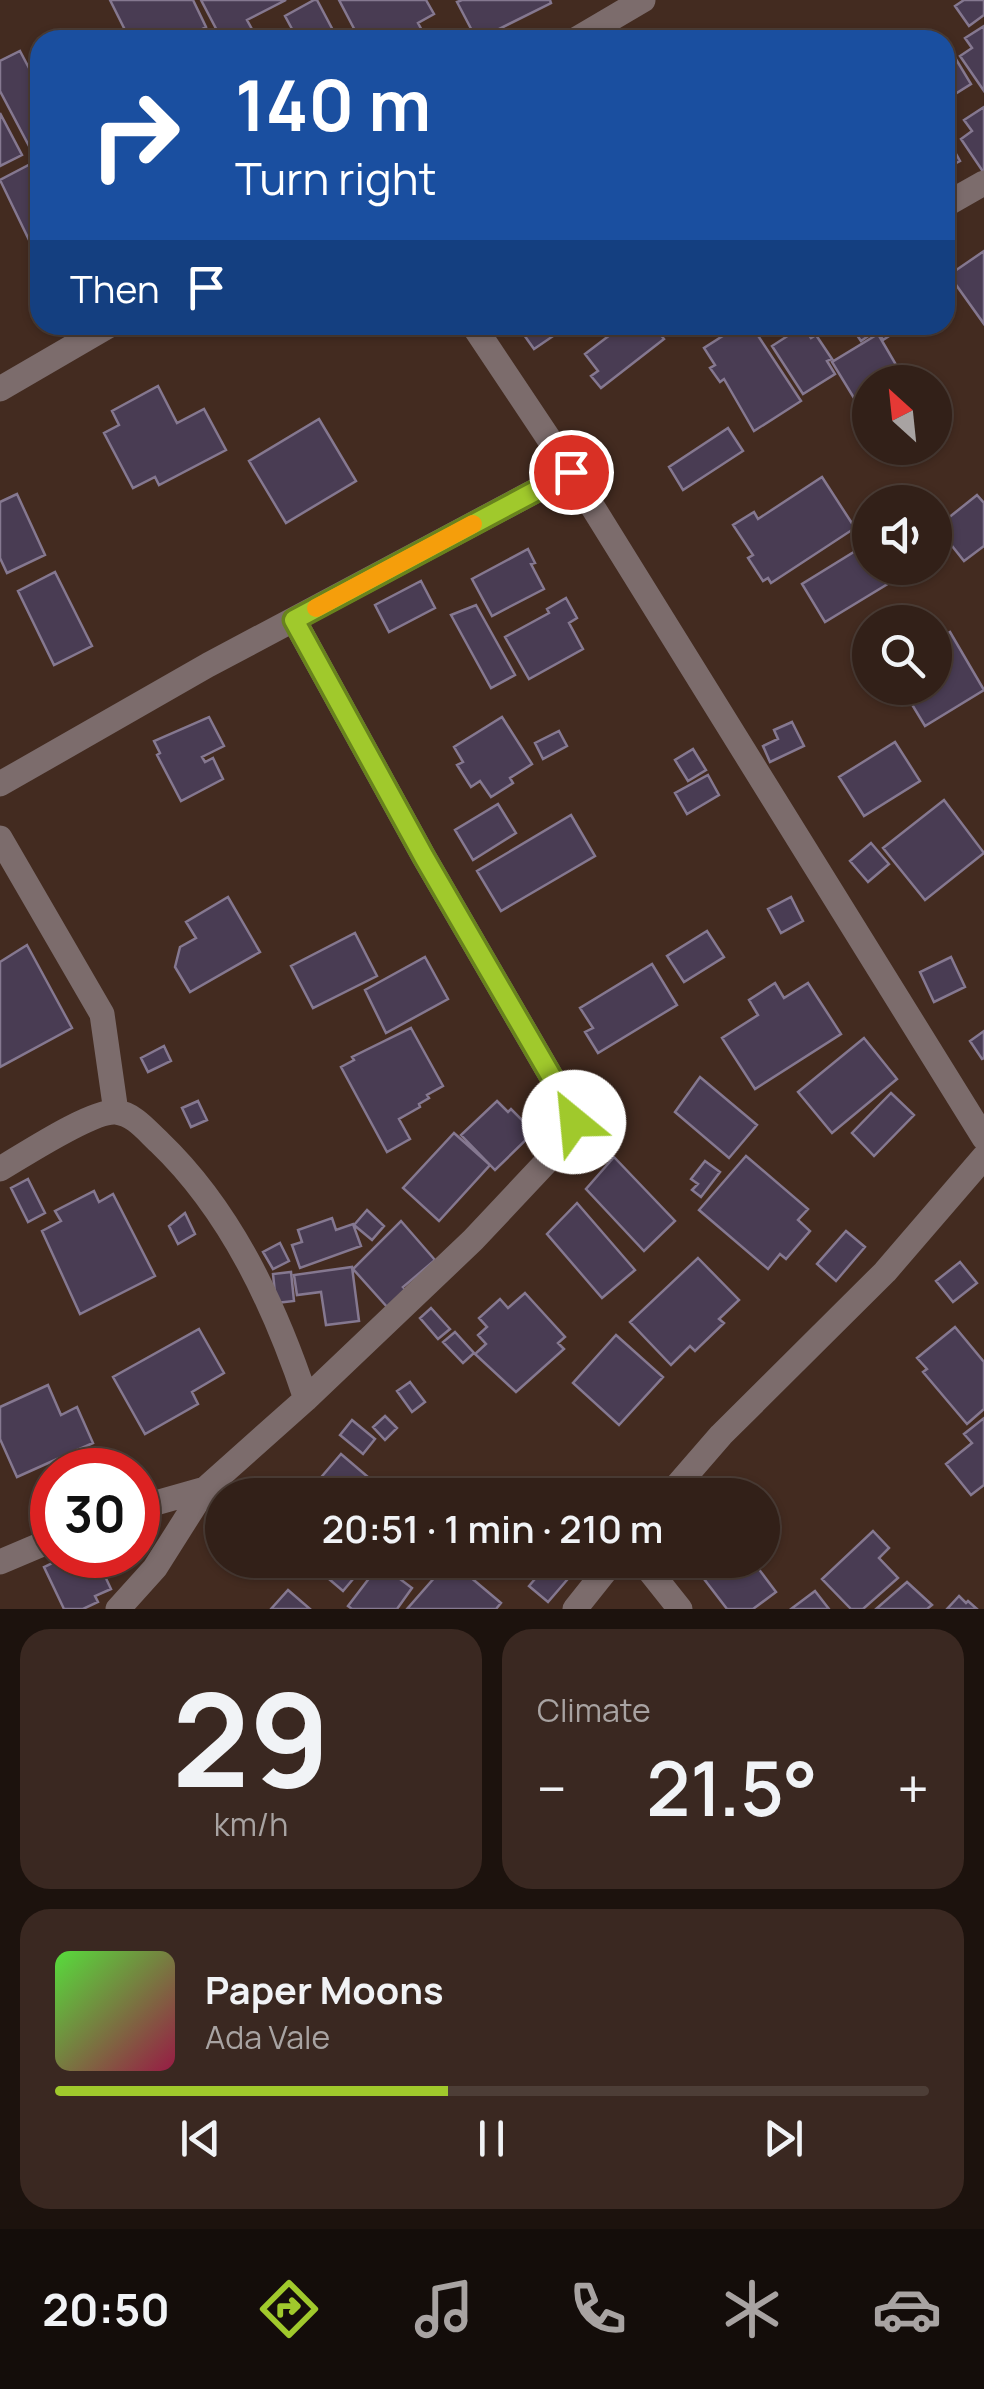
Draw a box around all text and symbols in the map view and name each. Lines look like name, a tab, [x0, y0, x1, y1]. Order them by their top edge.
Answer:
text: 140 m	[235, 56, 431, 152]
icon: right	[70, 70, 200, 200]
text: Turn right	[235, 147, 436, 209]
icon: arrive	[179, 260, 234, 315]
text: Then	[70, 262, 159, 314]
north arrow	[852, 365, 952, 465]
map controls	[852, 365, 952, 705]
pin	[529, 430, 614, 515]
icon: arrive	[544, 445, 599, 500]
button: sound	[852, 485, 952, 585]
button: search	[852, 605, 952, 705]
position arrow	[522, 1070, 626, 1174]
speed limit sign: 30	[30, 1448, 160, 1578]
text: 20:51 · 1 min · 210 m	[322, 1502, 663, 1554]
text: 29	[172, 1648, 330, 1826]
text: Climate	[537, 1688, 651, 1732]
text: 21.5°	[646, 1736, 818, 1839]
text: −	[537, 1750, 567, 1826]
text: +	[897, 1750, 929, 1826]
text: km/h	[214, 1802, 288, 1846]
text: Paper Moons	[205, 1963, 444, 2015]
text: Ada Vale	[205, 2015, 330, 2059]
icon: previous	[173, 2111, 228, 2166]
icon: pause	[464, 2111, 519, 2166]
icon: next	[756, 2111, 811, 2166]
icon: directions	[254, 2274, 324, 2344]
icon: music	[409, 2274, 479, 2344]
icon: phone	[563, 2274, 633, 2344]
icon: climate	[717, 2274, 787, 2344]
icon: car	[872, 2274, 942, 2344]
text: 20:50	[42, 2278, 170, 2340]

